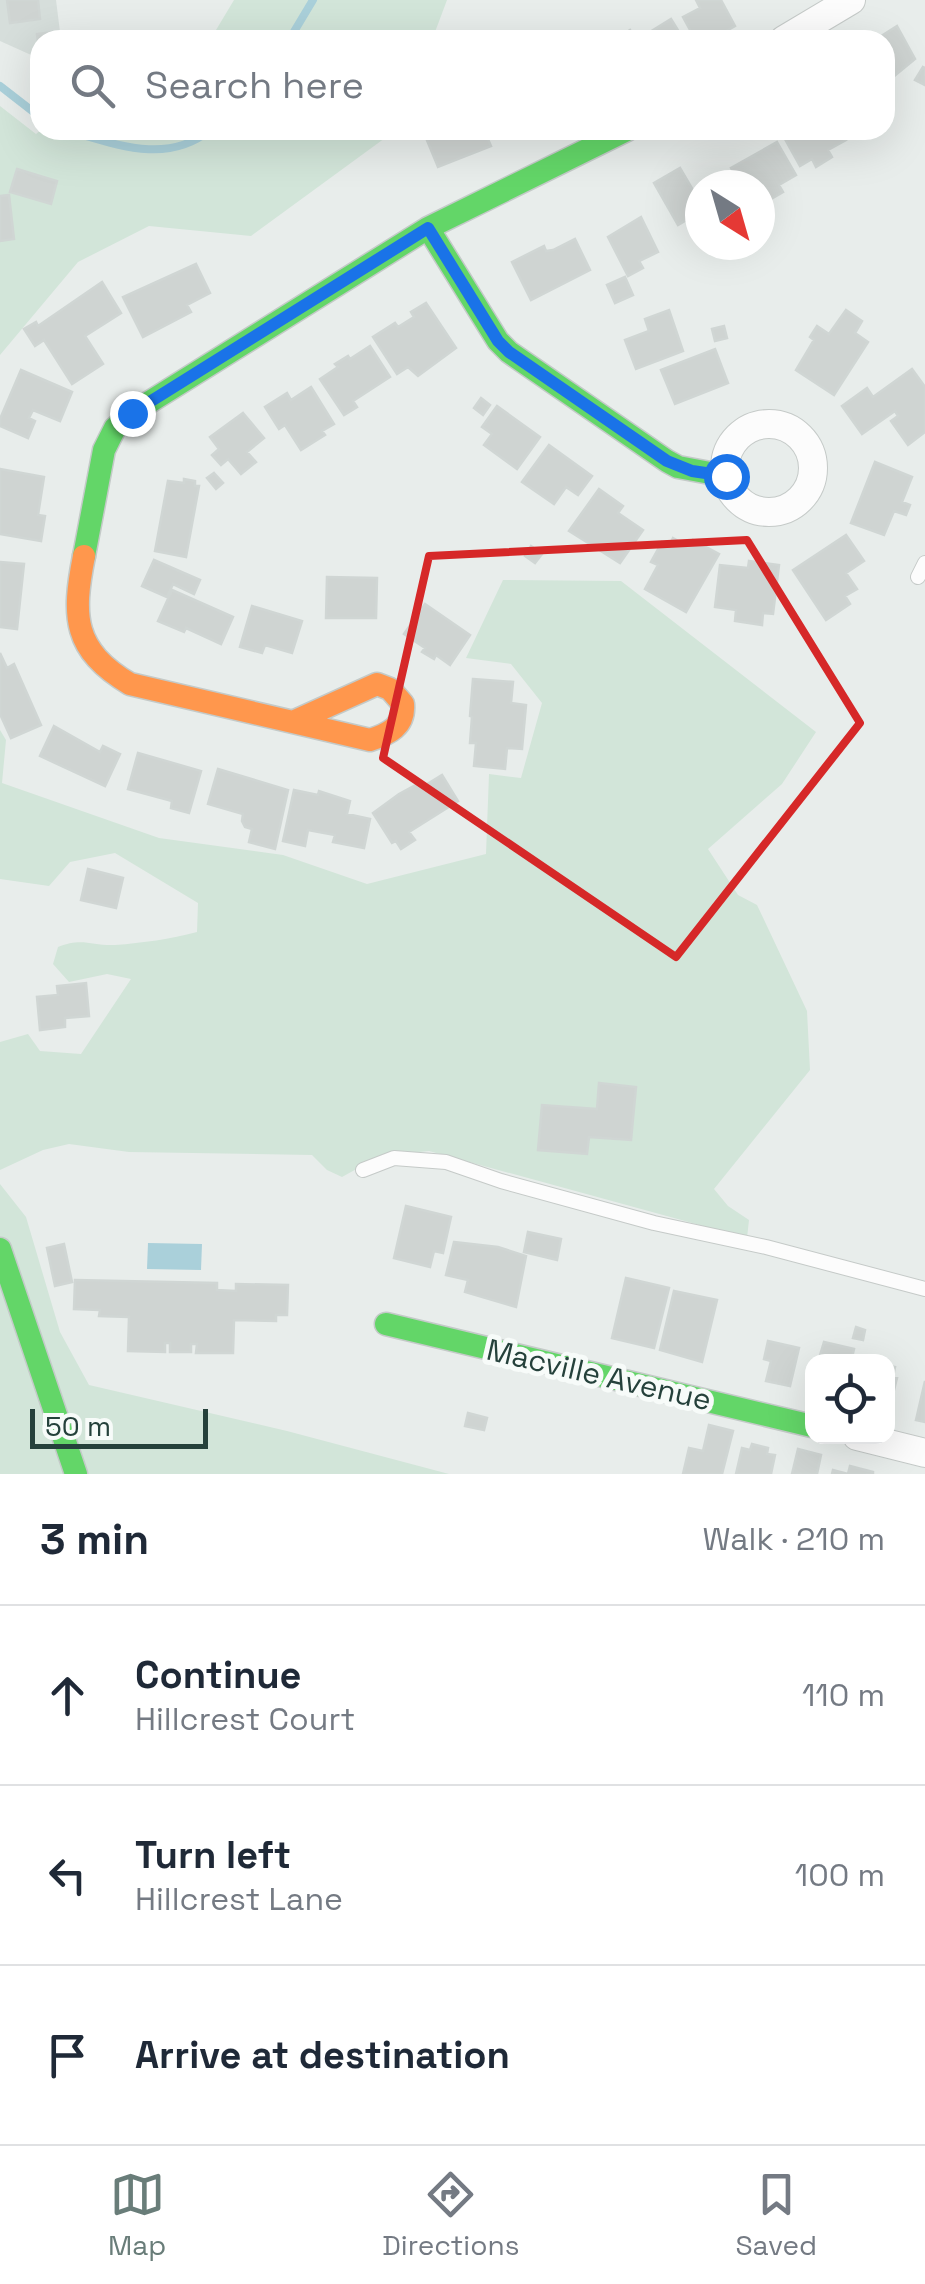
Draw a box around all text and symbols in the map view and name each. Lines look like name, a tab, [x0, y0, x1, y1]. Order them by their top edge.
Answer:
search box	[30, 30, 895, 140]
icon: search	[65, 58, 120, 113]
text: Search here	[145, 61, 364, 109]
north arrow	[685, 170, 775, 260]
route end	[110, 391, 156, 437]
route start	[704, 454, 750, 500]
street label: Macville Avenue	[483, 1330, 715, 1419]
map controls	[805, 1354, 895, 1444]
button: locate	[805, 1354, 895, 1444]
scale bar	[30, 1404, 208, 1448]
text: 50 m	[45, 1408, 111, 1444]
text: 3 min	[40, 1513, 149, 1566]
text: Walk · 210 m	[703, 1519, 885, 1559]
text: Continue	[135, 1651, 301, 1699]
icon: ahead	[40, 1668, 95, 1723]
text: 110 m	[802, 1675, 885, 1715]
text: Hillcrest Court	[135, 1699, 355, 1739]
text: Turn left	[135, 1831, 291, 1879]
icon: left	[40, 1848, 95, 1903]
text: 100 m	[795, 1855, 885, 1895]
text: Hillcrest Lane	[135, 1879, 343, 1919]
icon: arrive	[40, 2028, 95, 2083]
text: Arrive at destination	[135, 2031, 510, 2079]
tab: Map	[108, 2167, 166, 2263]
tab: Directions	[382, 2167, 519, 2263]
tab: Saved	[735, 2167, 817, 2263]

